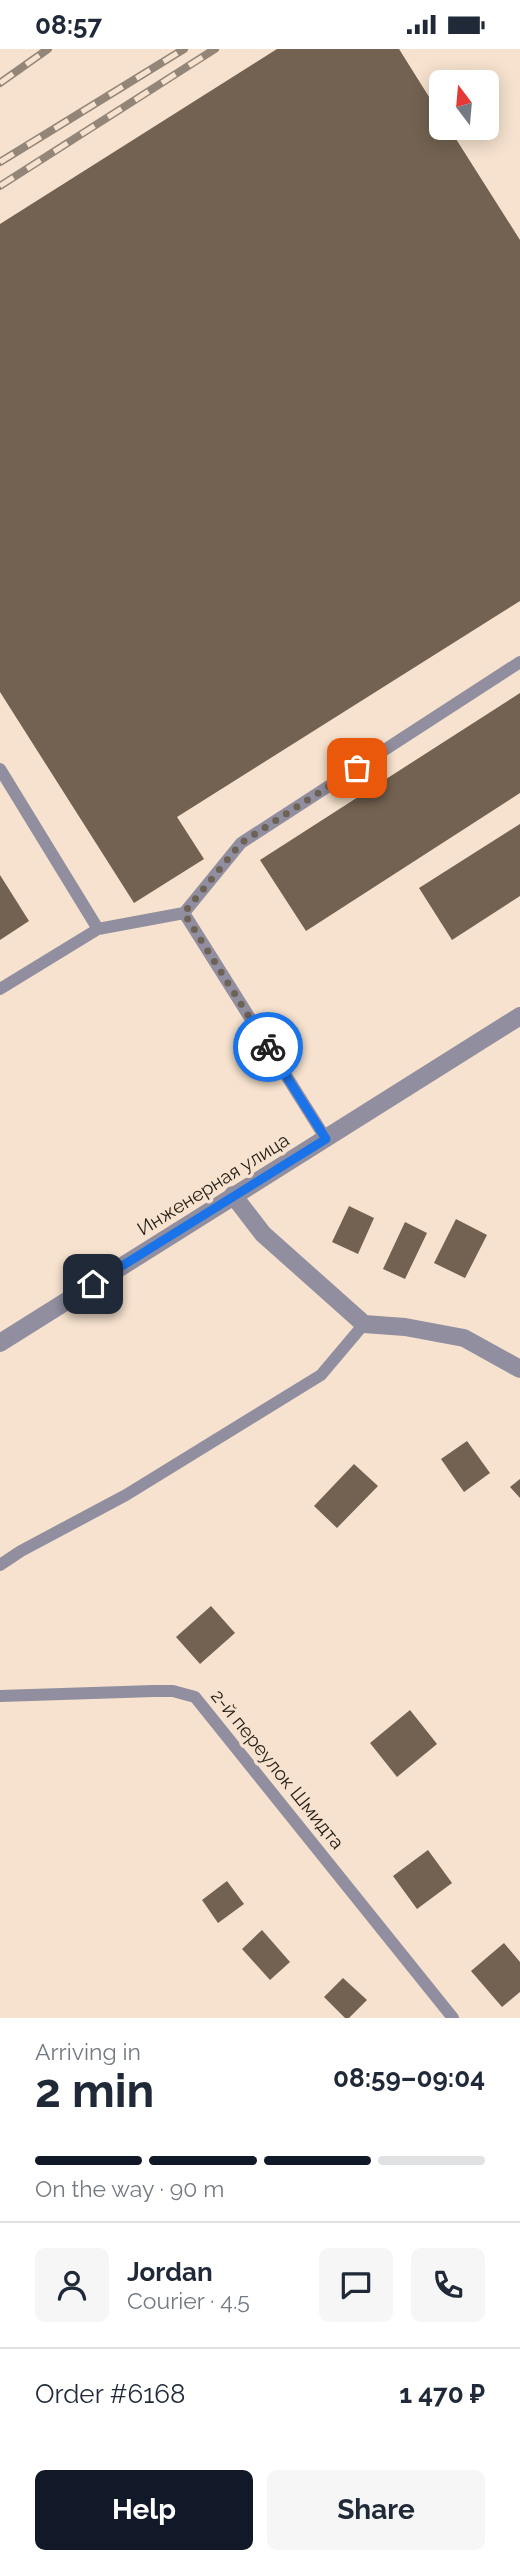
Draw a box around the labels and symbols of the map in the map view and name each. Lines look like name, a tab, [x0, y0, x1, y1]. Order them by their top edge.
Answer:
north arrow	[429, 70, 499, 140]
pin	[327, 738, 387, 798]
courier	[233, 1012, 303, 1082]
street label: Инженерная улица	[133, 1128, 293, 1240]
pin	[63, 1254, 123, 1314]
street label: 2-й переулок Шмидта	[207, 1685, 349, 1853]

